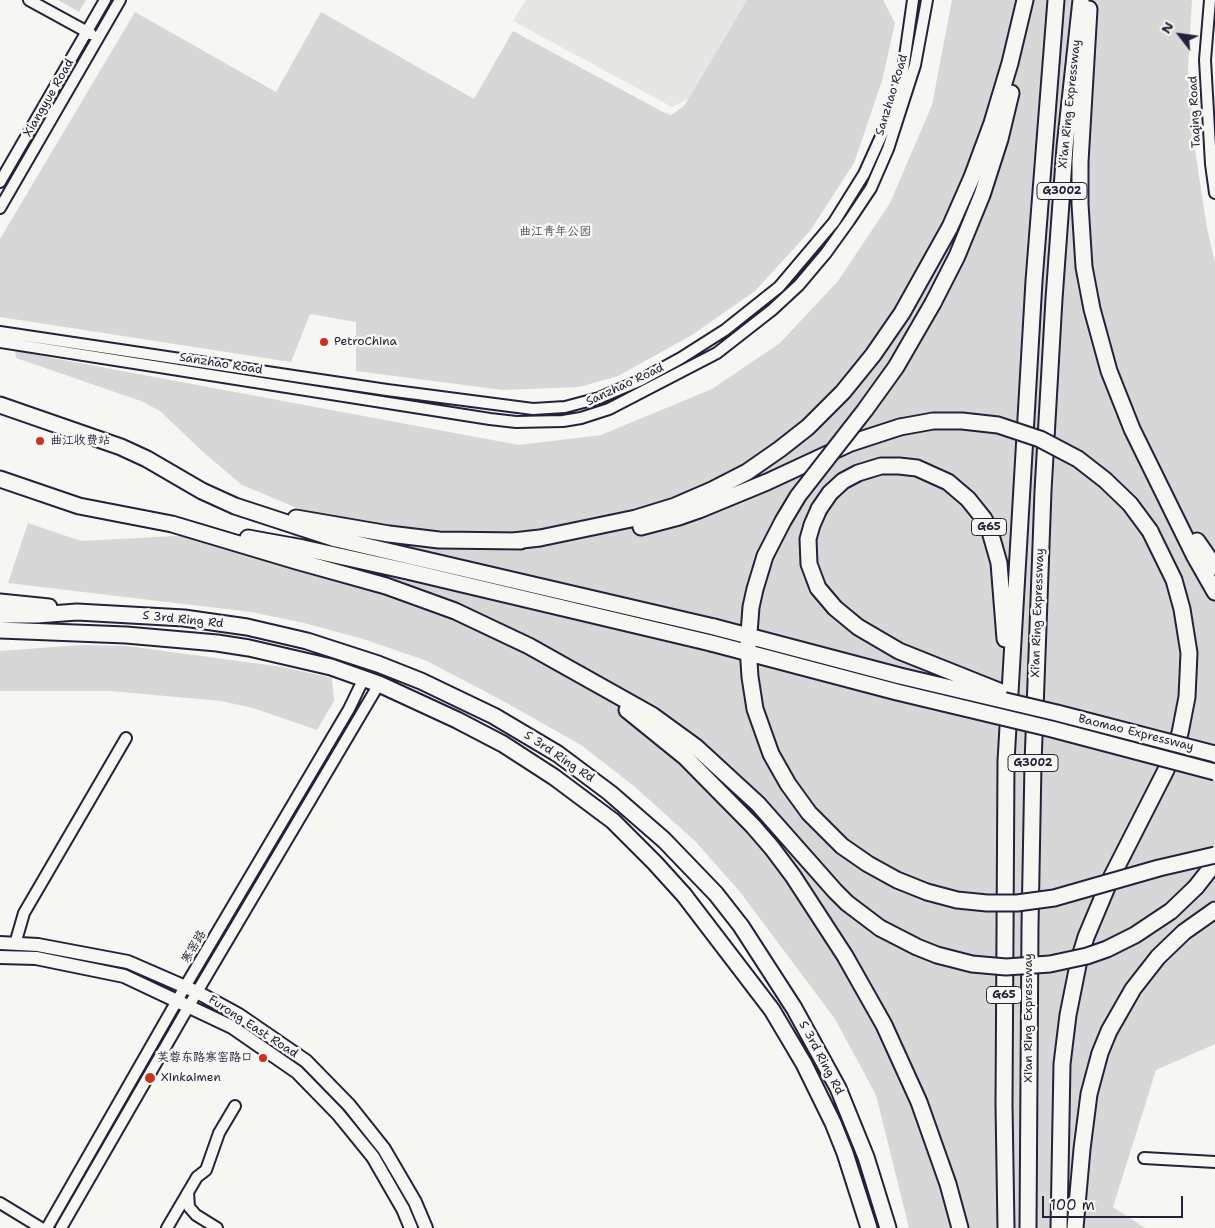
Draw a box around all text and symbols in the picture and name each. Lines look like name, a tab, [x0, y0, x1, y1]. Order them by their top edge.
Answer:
north arrow	[1155, 10, 1205, 60]
text: N	[1156, 18, 1178, 37]
street label: Xi'an Ring Expressway	[1056, 39, 1084, 169]
street label: Sanzhao Road	[873, 53, 911, 137]
street label: Xiangyue Road	[21, 56, 77, 140]
street label: Taqing Road	[1186, 75, 1204, 149]
road number: G3002	[1037, 182, 1087, 200]
park label: 曲江青年公园	[519, 225, 591, 239]
place label: PetroChina	[334, 335, 397, 349]
marker: PetroChina	[318, 336, 330, 348]
street label: Sanzhao Road	[178, 350, 264, 378]
street label: Sanzhao Road	[584, 361, 666, 409]
place label: 曲江收费站	[50, 434, 110, 448]
marker: 曲江收费站	[34, 435, 46, 447]
road number: G65	[972, 518, 1006, 536]
street label: Xi'an Ring Expressway	[1029, 548, 1047, 678]
street label: S 3rd Ring Rd	[142, 609, 224, 631]
street label: Baomao Expressway	[1077, 712, 1195, 754]
street label: S 3rd Ring Rd	[521, 728, 597, 786]
road number: G3002	[1008, 754, 1058, 771]
street label: 寒窑路	[179, 928, 209, 966]
street label: Xi'an Ring Expressway	[1022, 953, 1036, 1083]
road number: G65	[986, 986, 1022, 1004]
street label: Furong East Road	[205, 993, 301, 1061]
street label: S 3rd Ring Rd	[796, 1019, 846, 1097]
place label: 芙蓉东路寒窑路口	[157, 1051, 253, 1065]
marker: 芙蓉东路寒窑路口	[257, 1052, 269, 1064]
marker: Xinkaimen	[143, 1071, 157, 1085]
place label: Xinkaimen	[161, 1071, 221, 1085]
scale bar	[1045, 1186, 1186, 1218]
text: 100 m	[1050, 1195, 1095, 1215]

